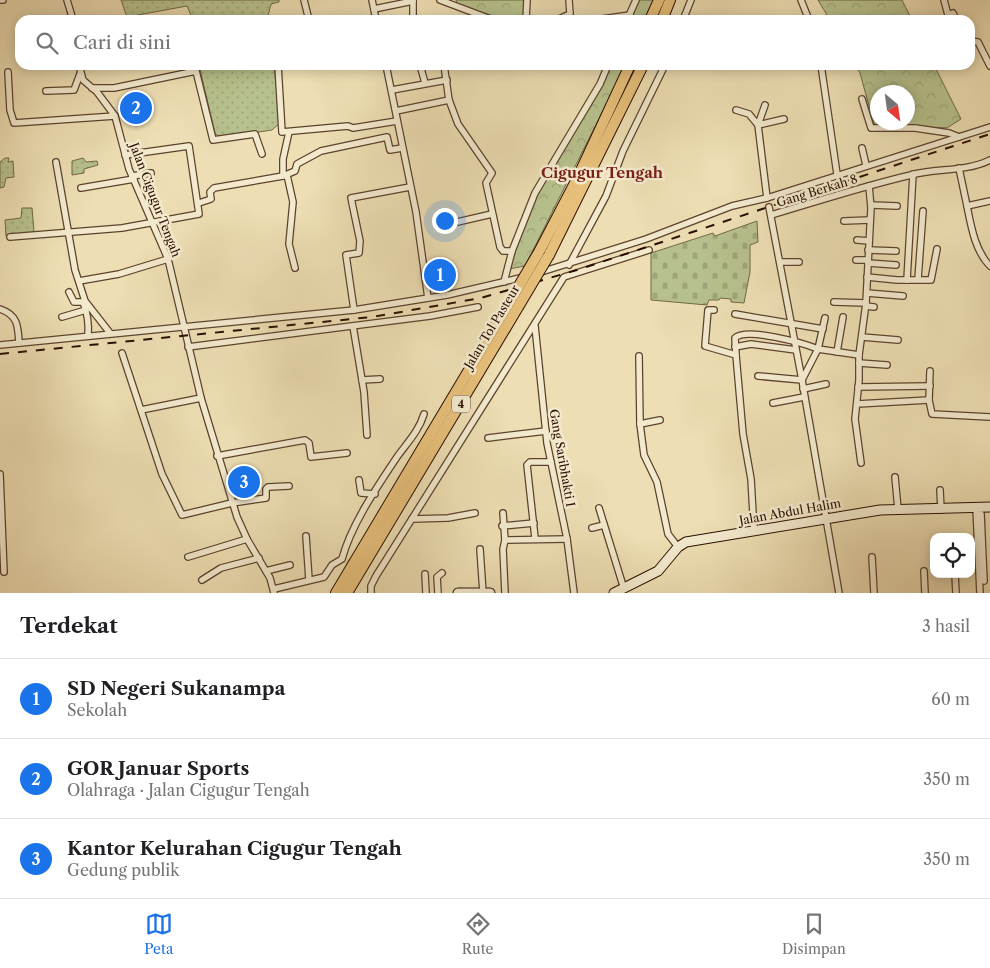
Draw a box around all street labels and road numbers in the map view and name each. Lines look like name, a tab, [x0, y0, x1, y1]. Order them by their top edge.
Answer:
street label: Jalan Cigugur Tengah	[126, 139, 184, 260]
street label: Gang Berkah 8	[774, 171, 859, 210]
street label: Jalan Tol Pasteur	[460, 282, 523, 373]
road number: 4	[452, 396, 470, 412]
street label: Gang Saribhakti I	[547, 408, 578, 508]
street label: Jalan Abdul Halim	[736, 495, 842, 528]

